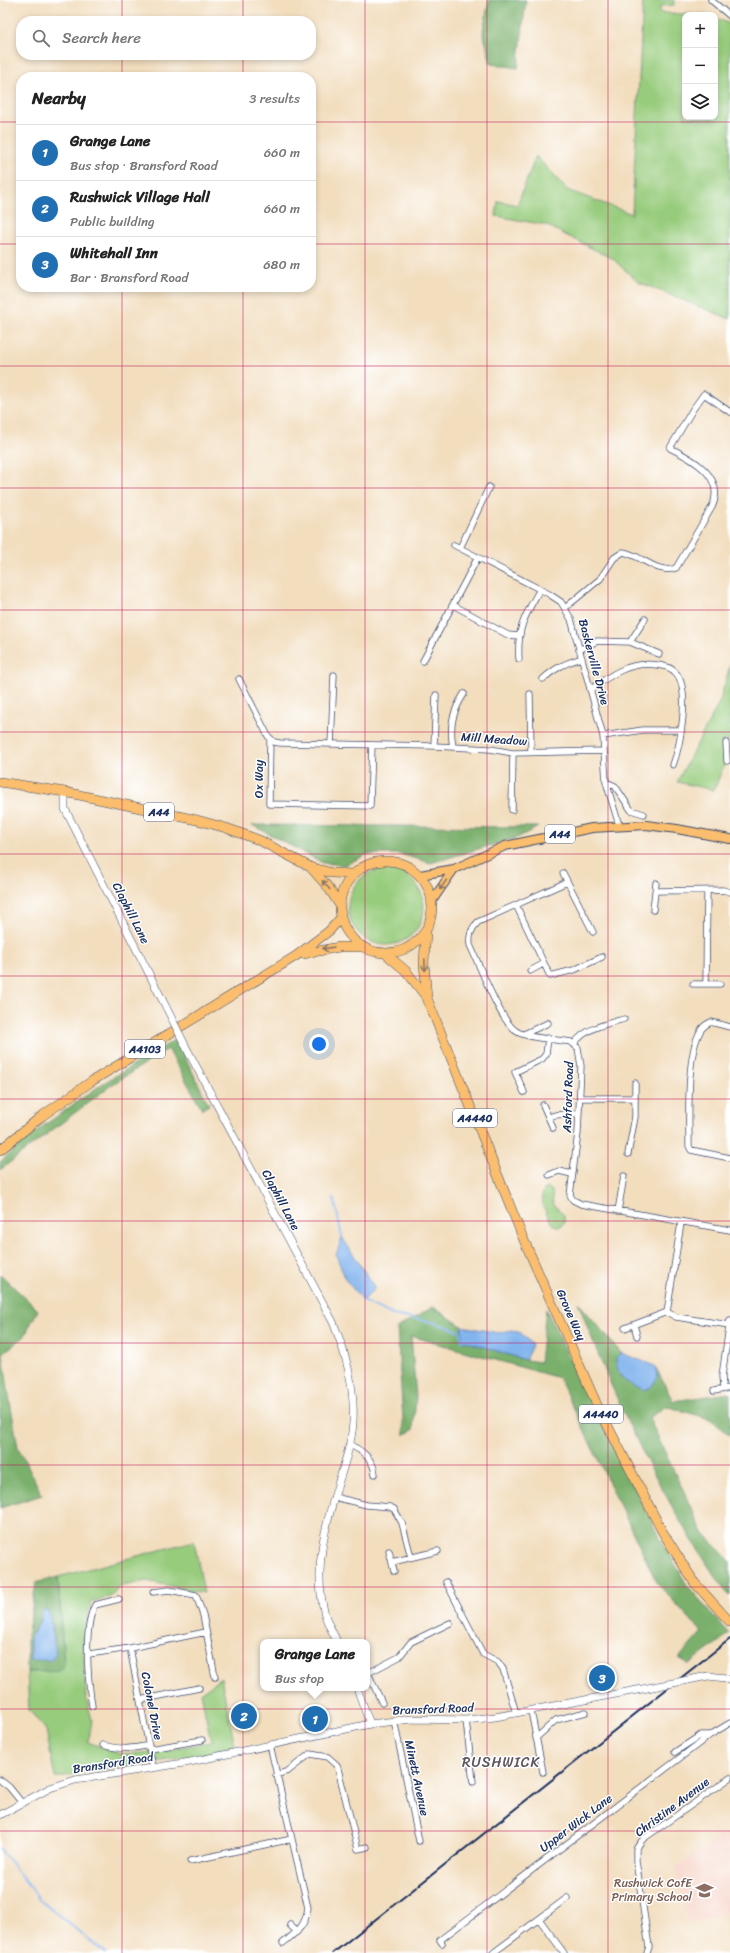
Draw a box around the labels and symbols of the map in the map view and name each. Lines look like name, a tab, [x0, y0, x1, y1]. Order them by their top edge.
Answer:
street label: Baskerville Drive	[572, 616, 616, 708]
street label: Mill Meadow	[460, 726, 529, 752]
street label: Ox Way	[248, 759, 270, 798]
road number: A44	[144, 803, 174, 821]
road number: A44	[545, 825, 575, 843]
street label: Claphill Lane	[106, 878, 156, 948]
one-way arrow	[321, 879, 330, 890]
one-way arrow	[439, 879, 447, 890]
one-way arrow	[322, 944, 335, 952]
one-way arrow	[421, 958, 429, 971]
your location	[309, 1034, 329, 1054]
road number: A4103	[125, 1040, 165, 1058]
street label: Ashford Road	[556, 1060, 580, 1134]
road number: A4440	[453, 1109, 497, 1127]
street label: Claphill Lane	[256, 1165, 306, 1235]
street label: Grove Way	[550, 1285, 593, 1345]
road number: A4440	[579, 1405, 623, 1423]
pin: 3	[589, 1663, 615, 1693]
street label: Colonel Drive	[135, 1670, 169, 1742]
street label: Bransford Road	[392, 1697, 476, 1721]
pin: 2	[231, 1701, 257, 1731]
pin: 1	[302, 1704, 328, 1734]
street label: Minett Avenue	[398, 1738, 436, 1818]
street label: Bransford Road	[71, 1746, 156, 1780]
district label: RUSHWICK	[462, 1750, 541, 1775]
street label: Christine Avenue	[630, 1771, 714, 1843]
street label: Upper Wick Lane	[535, 1788, 617, 1858]
place label: Rushwick CofE Primary School	[612, 1872, 693, 1908]
school or university icon: Rushwick CofE Primary School	[695, 1880, 715, 1900]

